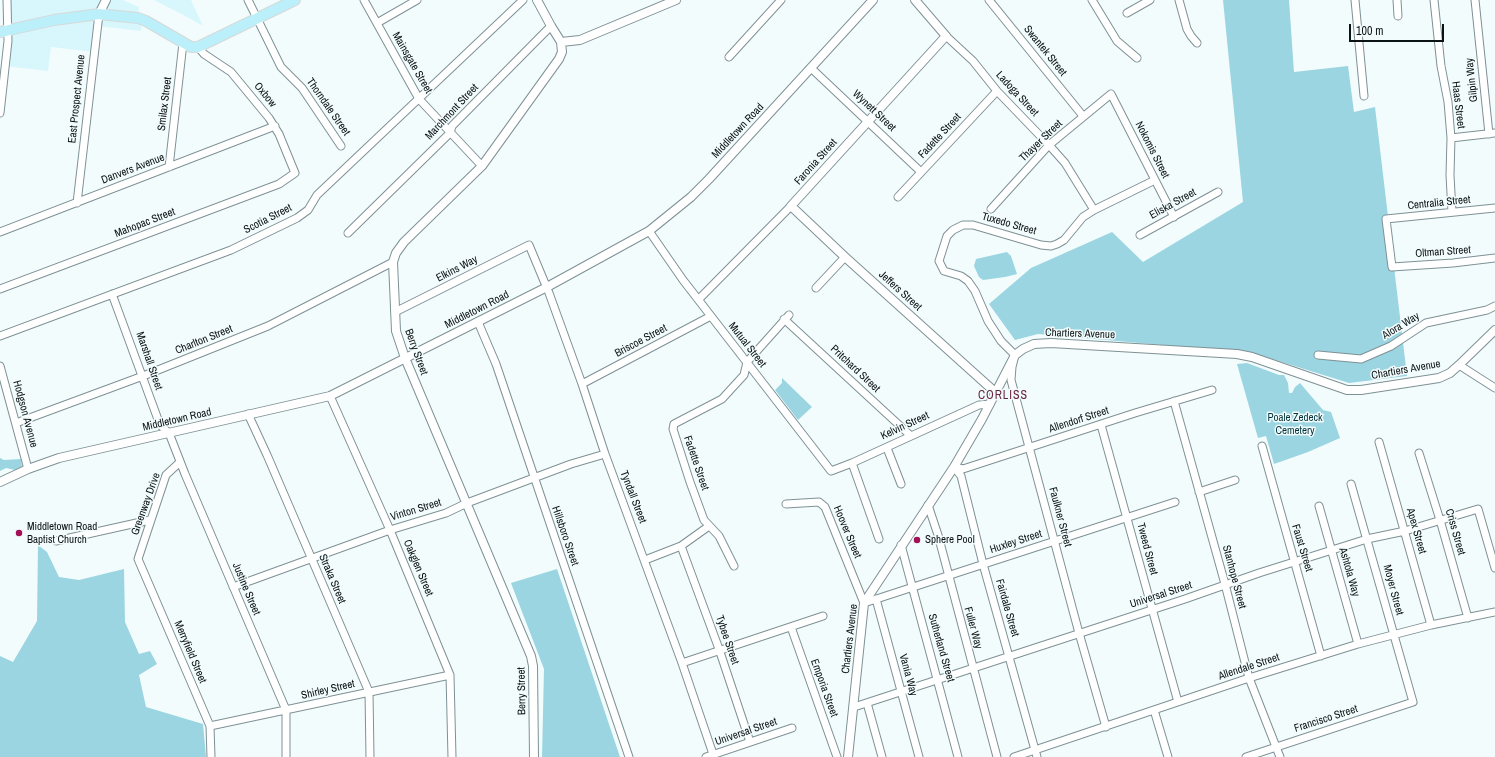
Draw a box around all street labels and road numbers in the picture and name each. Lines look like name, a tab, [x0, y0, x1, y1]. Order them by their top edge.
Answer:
street label: Swantek Street	[1021, 23, 1069, 79]
street label: Mainsgate Street	[389, 30, 435, 96]
street label: East Prospect Avenue	[66, 54, 88, 144]
street label: Gilpin Way	[1463, 57, 1481, 103]
street label: Ladoga Street	[993, 69, 1041, 119]
street label: Smilax Street	[155, 76, 175, 132]
street label: Thorndale Street	[303, 76, 353, 138]
street label: Oxbow	[251, 80, 279, 110]
street label: Marchmont Street	[423, 81, 481, 143]
street label: Haas Street	[1449, 81, 1467, 129]
street label: Wynett Street	[850, 88, 898, 134]
street label: Middletown Road	[709, 101, 767, 161]
street label: Fadette Street	[916, 111, 964, 161]
street label: Thayer Street	[1017, 117, 1065, 165]
street label: Nokomis Street	[1132, 119, 1172, 181]
street label: Faronia Street	[792, 136, 840, 188]
street label: Danvers Avenue	[100, 151, 166, 187]
street label: Eliska Street	[1147, 186, 1199, 222]
street label: Centralia Street	[1407, 193, 1471, 213]
street label: Scotia Street	[242, 201, 294, 237]
street label: Mahopac Street	[113, 205, 177, 241]
street label: Tuxedo Street	[980, 210, 1038, 238]
street label: Oltman Street	[1415, 243, 1471, 261]
street label: Elkins Way	[434, 253, 480, 285]
street label: Jeffers Street	[876, 268, 924, 314]
street label: Middletown Road	[443, 288, 511, 332]
street label: Alora Way	[1380, 310, 1422, 342]
street label: Mutual Street	[725, 320, 769, 370]
street label: Briscoe Street	[613, 322, 669, 360]
street label: Charlton Street	[173, 323, 235, 357]
street label: Chartiers Avenue	[1045, 326, 1115, 342]
street label: Berry Street	[402, 327, 430, 377]
street label: Marshall Street	[133, 330, 165, 392]
street label: Pritchard Street	[827, 343, 883, 395]
street label: Chartiers Avenue	[1370, 357, 1442, 383]
street label: Hodgson Avenue	[10, 379, 40, 449]
street label: Allendorf Street	[1047, 404, 1111, 436]
street label: Middletown Road	[141, 406, 213, 434]
street label: Kelvin Street	[879, 409, 931, 443]
street label: Fadette Street	[681, 434, 711, 492]
street label: Tyndall Street	[617, 469, 649, 525]
street label: Greenway Drive	[129, 471, 163, 537]
street label: Faulkner Street	[1046, 486, 1074, 548]
street label: Vinton Street	[389, 496, 443, 524]
street label: Hillsboro Street	[549, 504, 581, 568]
street label: Hoover Street	[830, 504, 864, 560]
street label: Apex Street	[1403, 507, 1429, 555]
street label: Criss Street	[1442, 507, 1468, 557]
street label: Tweed Street	[1134, 522, 1160, 576]
street label: Faust Street	[1289, 523, 1315, 573]
street label: Huxley Street	[988, 527, 1044, 557]
street label: Oakglen Street	[400, 538, 436, 598]
street label: Stanhope Street	[1219, 544, 1249, 610]
street label: Ashtola Way	[1336, 546, 1362, 598]
street label: Straka Street	[316, 552, 348, 606]
street label: Justine Street	[229, 561, 263, 617]
street label: Moyer Street	[1380, 563, 1406, 617]
street label: Fairdale Street	[992, 578, 1022, 638]
street label: Universal Street	[1128, 579, 1194, 611]
street label: Chartiers Avenue	[839, 603, 861, 675]
street label: Fuller Way	[961, 606, 985, 650]
street label: Sutherland Street	[925, 612, 957, 684]
street label: Tybee Street	[712, 614, 742, 666]
street label: Merryfield Street	[171, 619, 209, 685]
street label: Allendale Street	[1217, 651, 1281, 683]
street label: Vania Way	[896, 652, 920, 698]
street label: Emporia Street	[807, 657, 841, 719]
street label: Berry Street	[515, 667, 529, 715]
street label: Shirley Street	[300, 677, 356, 703]
street label: Francisco Street	[1292, 702, 1360, 736]
street label: Universal Street	[713, 715, 779, 749]

